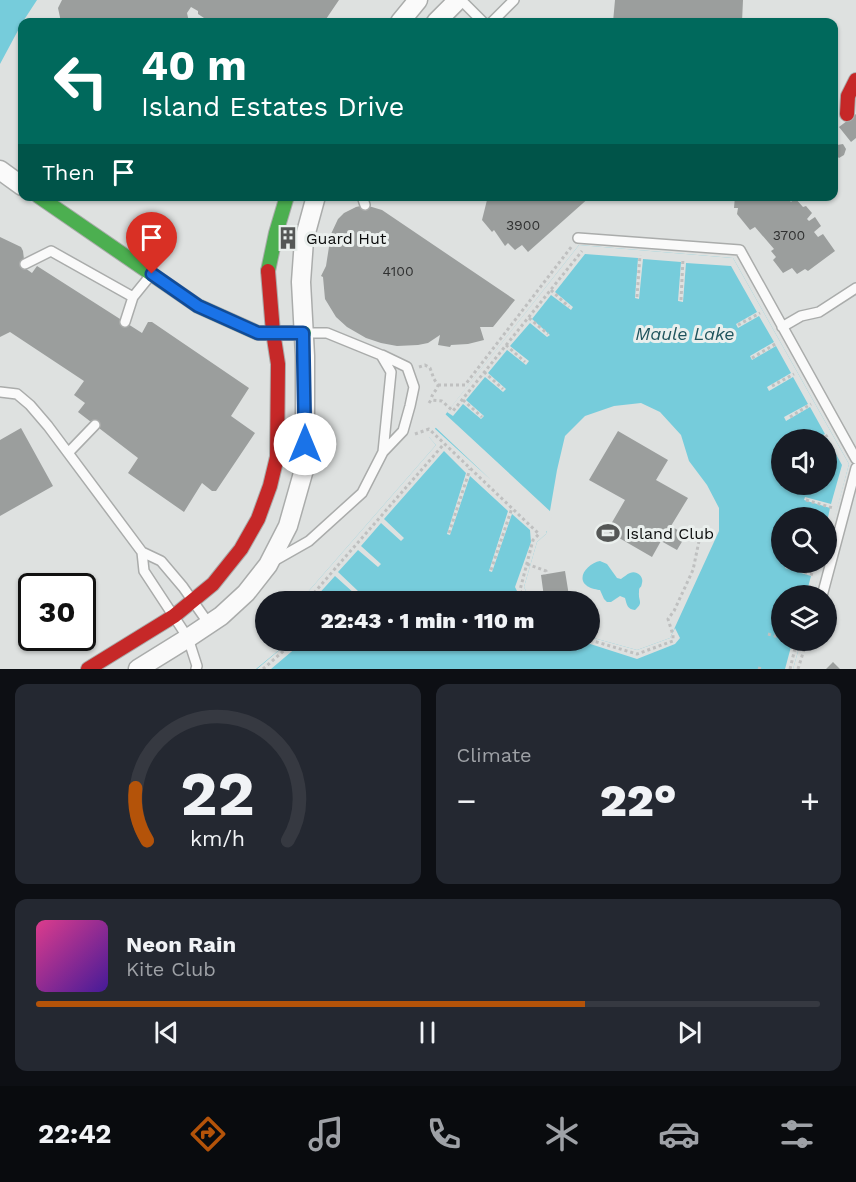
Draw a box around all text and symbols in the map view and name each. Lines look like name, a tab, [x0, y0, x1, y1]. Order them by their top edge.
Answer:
text: 40 m	[141, 41, 247, 90]
icon: left	[42, 42, 120, 120]
text: Island Estates Drive	[141, 91, 404, 123]
icon: arrive	[107, 156, 140, 189]
text: Then	[42, 160, 95, 185]
pin	[126, 212, 177, 274]
house number: 3900	[506, 217, 540, 233]
icon: arrive	[135, 221, 168, 254]
building icon: Guard Hut	[275, 225, 301, 251]
house number: 3700	[773, 227, 805, 243]
place label: Guard Hut	[306, 229, 387, 248]
house number: 4100	[382, 263, 414, 279]
water label: Maule Lake	[635, 323, 735, 344]
position arrow	[273, 412, 337, 476]
map controls	[771, 429, 837, 651]
button: sound	[771, 429, 837, 495]
button: search	[771, 507, 837, 573]
sports icon: Island Club	[595, 520, 621, 546]
place label: Island Club	[626, 524, 714, 543]
speed limit sign: 30	[18, 573, 96, 651]
button: layers	[771, 585, 837, 651]
text: 22:43 · 1 min · 110 m	[321, 608, 534, 633]
text: Climate	[457, 743, 532, 767]
text: 22	[181, 757, 255, 830]
text: 22°	[600, 774, 677, 827]
text: −	[457, 781, 476, 820]
text: +	[800, 781, 820, 820]
text: km/h	[190, 826, 245, 851]
text: Neon Rain	[126, 932, 236, 957]
text: Kite Club	[126, 957, 216, 981]
icon: previous	[150, 1016, 183, 1049]
icon: pause	[411, 1016, 444, 1049]
icon: next	[673, 1016, 706, 1049]
icon: directions	[187, 1113, 229, 1155]
icon: music	[305, 1113, 347, 1155]
icon: phone	[423, 1113, 465, 1155]
icon: climate	[541, 1113, 583, 1155]
icon: car	[658, 1113, 700, 1155]
icon: filters	[776, 1113, 818, 1155]
text: 22:42	[38, 1118, 111, 1150]

